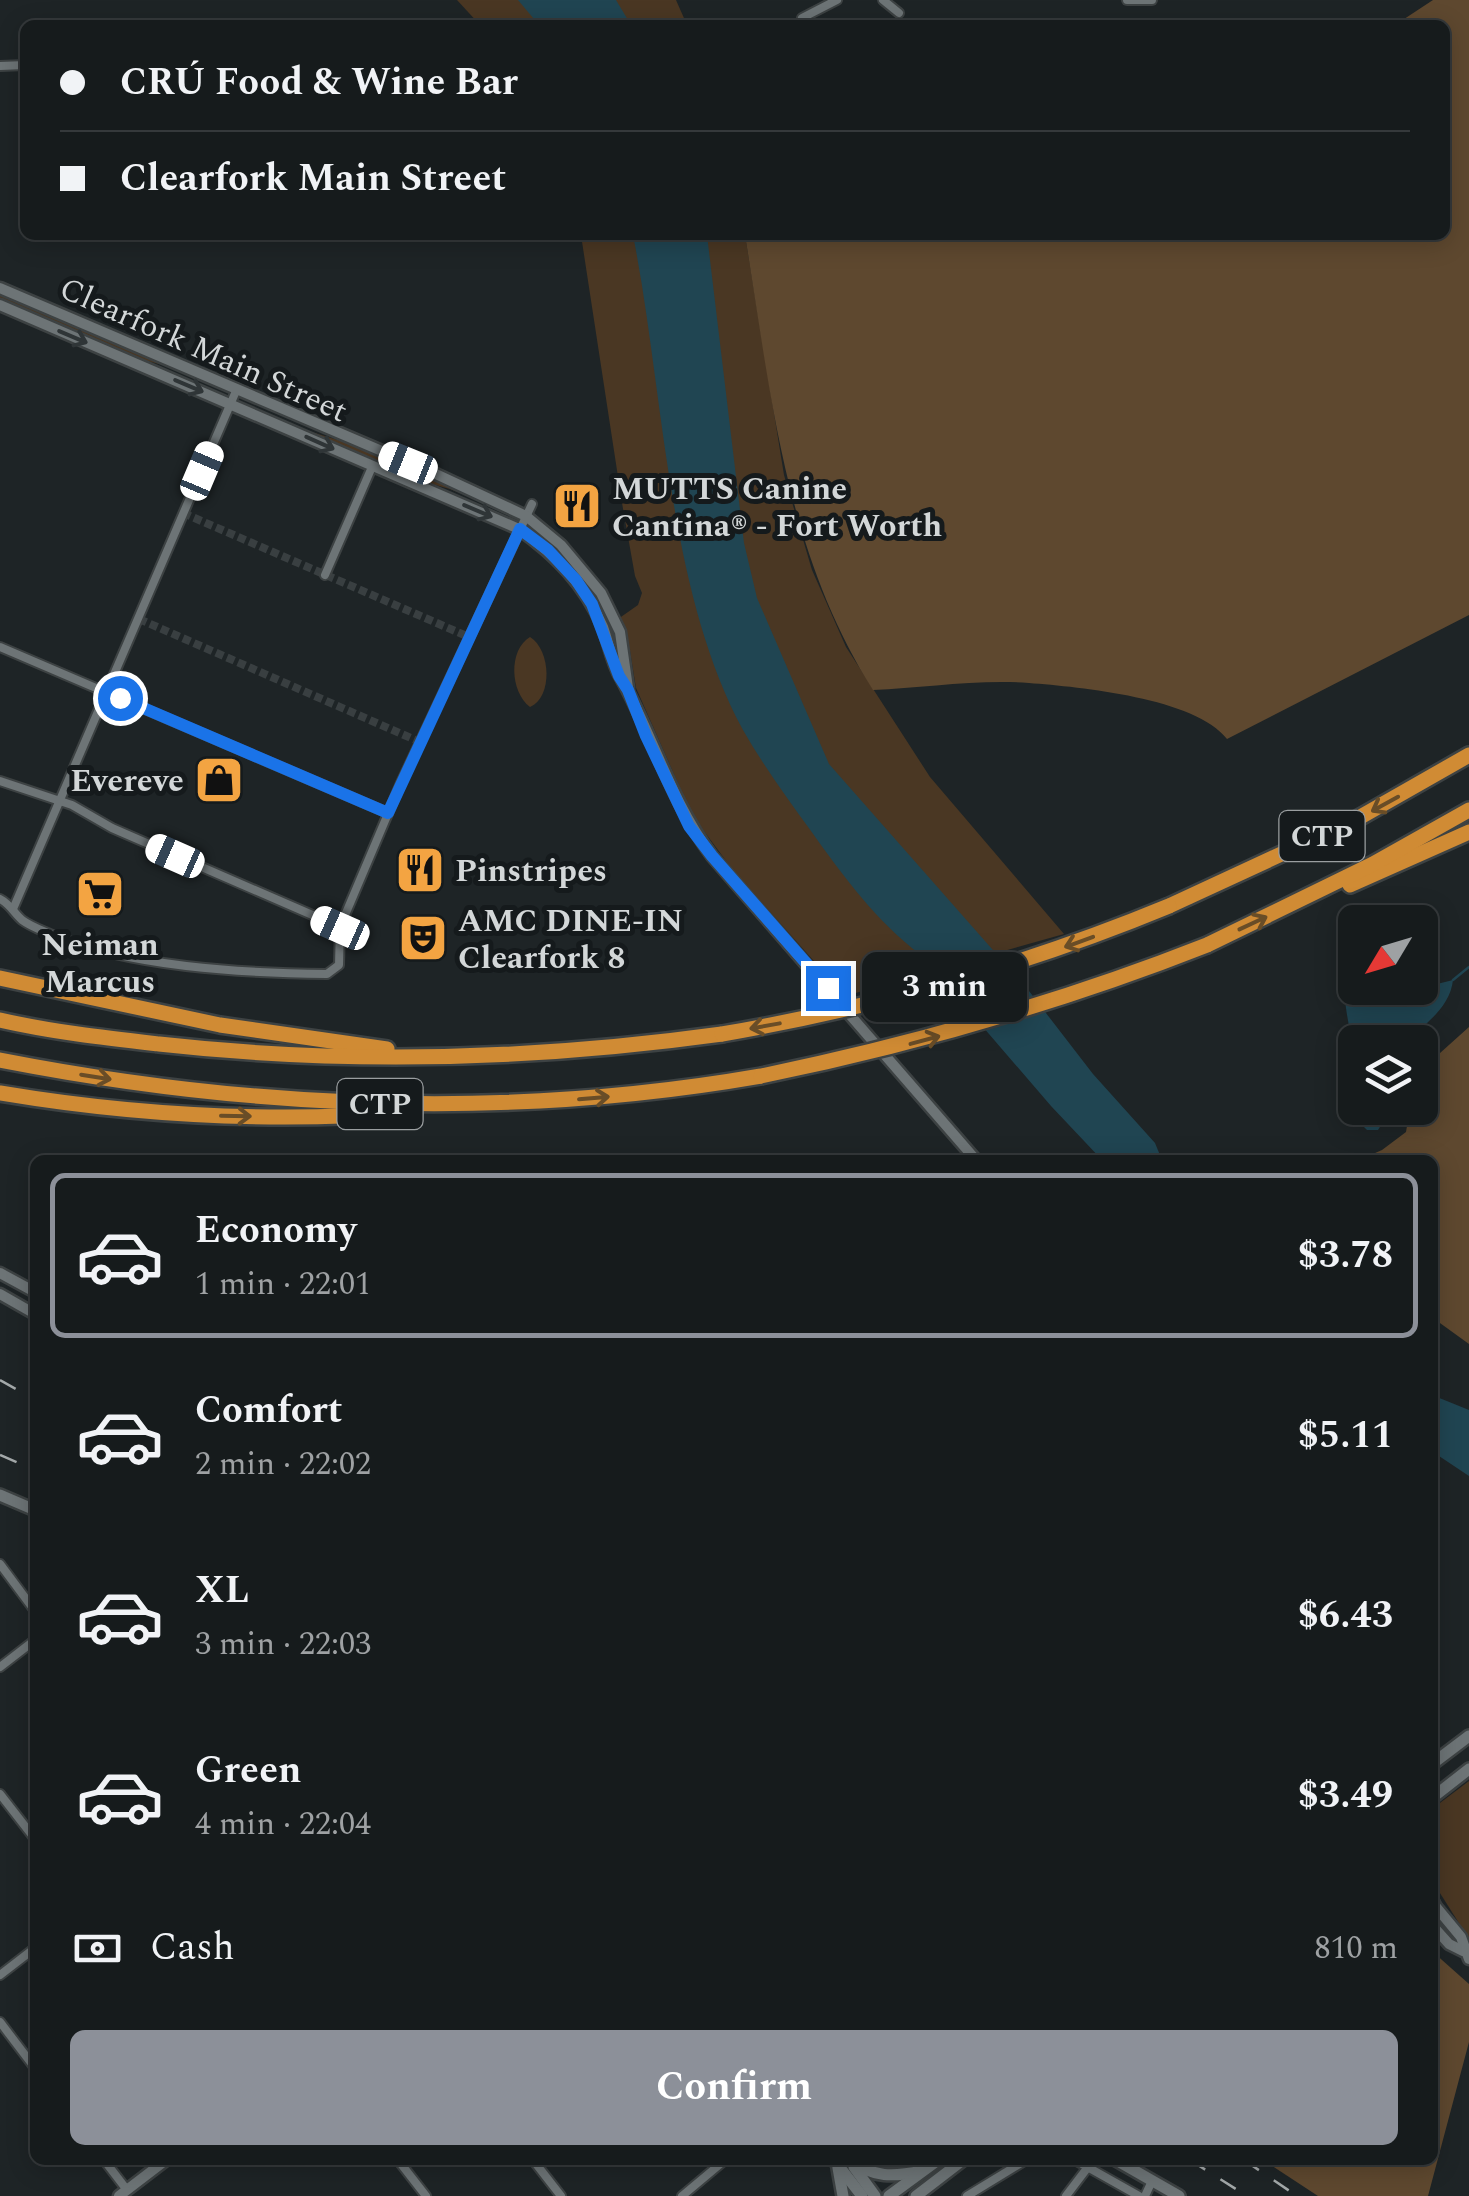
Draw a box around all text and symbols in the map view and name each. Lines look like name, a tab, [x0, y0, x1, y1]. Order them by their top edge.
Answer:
text: CRÚ Food & Wine Bar	[120, 54, 518, 112]
text: Clearfork Main Street	[120, 150, 506, 208]
street label: Clearfork Main Street	[52, 265, 355, 436]
one-way arrow	[57, 329, 88, 347]
one-way arrow	[173, 378, 203, 396]
one-way arrow	[304, 435, 334, 454]
car	[176, 438, 228, 504]
car	[375, 438, 441, 488]
place label: MUTTS Canine Cantina® - Fort Worth	[612, 465, 943, 551]
restaurant icon: MUTTS Canine Cantina® - Fort Worth	[551, 480, 603, 532]
one-way arrow	[462, 503, 493, 521]
route start	[98, 676, 143, 721]
shop icon: Evereve	[193, 754, 245, 806]
place label: Evereve	[70, 757, 184, 806]
one-way arrow	[1370, 794, 1400, 814]
road number: CTP	[1280, 811, 1364, 861]
car	[141, 830, 209, 882]
restaurant icon: Pinstripes	[394, 844, 446, 896]
place label: Pinstripes	[455, 847, 607, 896]
supermarket icon: Neiman Marcus	[74, 868, 126, 920]
place label: AMC DINE-IN Clearfork 8	[458, 897, 683, 983]
car	[306, 902, 374, 954]
north arrow	[1338, 905, 1438, 1005]
map controls	[1338, 905, 1438, 1125]
theatre icon: AMC DINE-IN Clearfork 8	[397, 912, 449, 964]
one-way arrow	[1237, 913, 1267, 932]
place label: Neiman Marcus	[41, 921, 159, 1007]
one-way arrow	[1064, 934, 1095, 952]
callout: 3 min	[863, 953, 1028, 1023]
text: 3 min	[902, 962, 987, 1011]
route end	[806, 966, 851, 1011]
one-way arrow	[750, 1017, 782, 1036]
button: layers	[1338, 1025, 1438, 1125]
one-way arrow	[909, 1029, 940, 1048]
one-way arrow	[79, 1069, 112, 1087]
road number: CTP	[338, 1079, 422, 1129]
one-way arrow	[578, 1089, 610, 1108]
one-way arrow	[220, 1107, 252, 1126]
text: Economy	[195, 1202, 356, 1260]
icon: car	[75, 1211, 165, 1301]
text: $3.78	[1298, 1227, 1393, 1285]
text: 1 min · 22:01	[195, 1260, 371, 1309]
text: Comfort	[195, 1382, 342, 1440]
icon: car	[75, 1391, 165, 1481]
text: $5.11	[1298, 1407, 1393, 1465]
text: 2 min · 22:02	[195, 1440, 371, 1489]
text: XL	[195, 1562, 249, 1620]
icon: car	[75, 1571, 165, 1661]
text: $6.43	[1298, 1587, 1393, 1645]
text: 3 min · 22:03	[195, 1620, 371, 1669]
text: Green	[195, 1742, 302, 1800]
icon: car	[75, 1751, 165, 1841]
text: $3.49	[1298, 1767, 1393, 1825]
text: 4 min · 22:04	[195, 1800, 371, 1849]
text: Cash	[150, 1919, 235, 1977]
icon: cash	[70, 1921, 125, 1976]
text: 810 m	[1314, 1924, 1398, 1973]
button: Confirm	[70, 2030, 1398, 2145]

